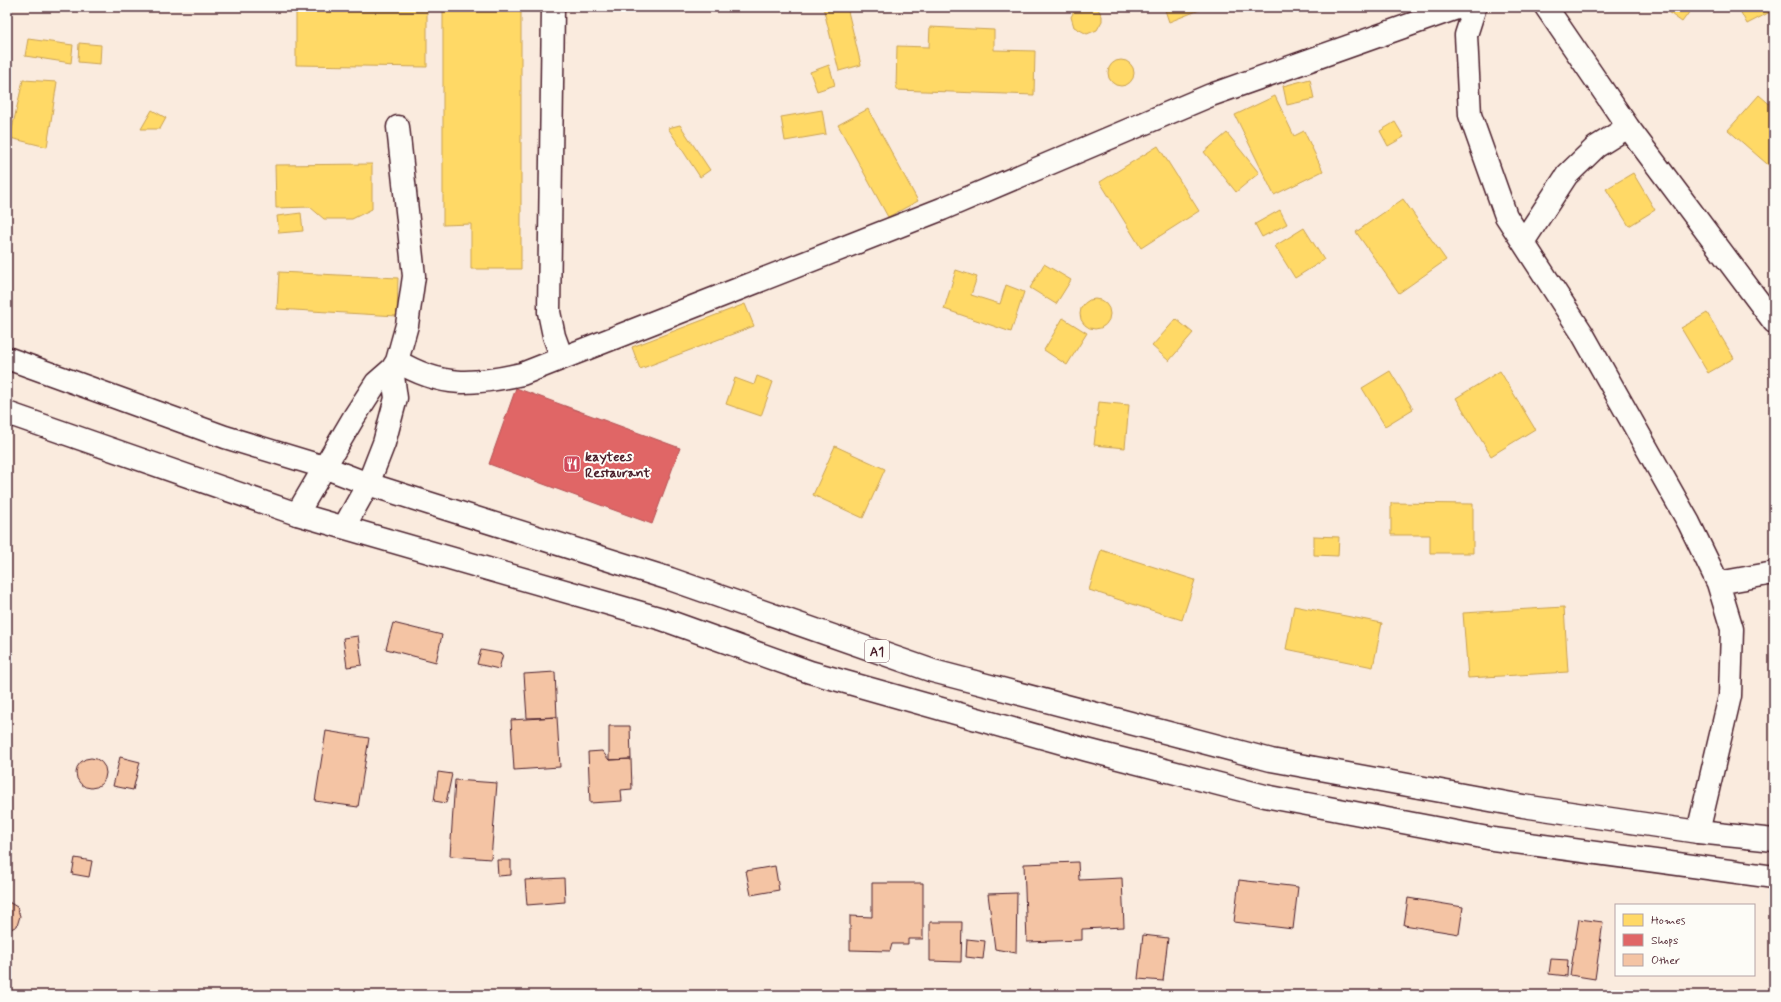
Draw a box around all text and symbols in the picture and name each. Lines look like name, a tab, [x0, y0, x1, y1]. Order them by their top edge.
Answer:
place label: kaytees Restaurant	[585, 448, 650, 482]
restaurant icon: kaytees Restaurant	[562, 454, 582, 474]
road number: A1	[865, 640, 889, 662]
legend	[1615, 904, 1755, 976]
text: Homes	[1651, 913, 1686, 929]
text: Shops	[1651, 933, 1678, 949]
text: Other	[1651, 953, 1680, 969]

